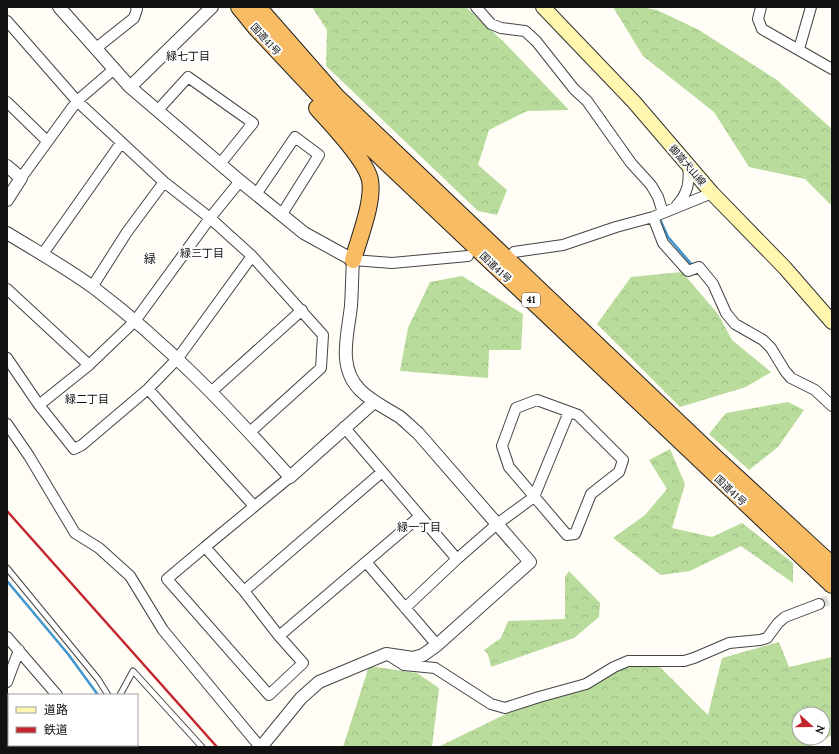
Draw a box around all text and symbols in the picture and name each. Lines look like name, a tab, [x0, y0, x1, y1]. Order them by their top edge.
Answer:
street label: 国道41号	[248, 20, 284, 58]
district label: 緑七丁目	[166, 49, 210, 63]
street label: 御嵩犬山線	[666, 142, 709, 188]
district label: 緑三丁目	[180, 246, 224, 260]
street label: 国道41号	[477, 249, 514, 285]
district label: 緑	[144, 251, 156, 266]
road number: 41	[522, 293, 540, 307]
district label: 緑二丁目	[65, 392, 109, 406]
street label: 国道41号	[712, 472, 749, 508]
district label: 緑一丁目	[397, 520, 441, 534]
legend	[8, 694, 138, 746]
text: 道路	[44, 702, 68, 717]
north arrow	[791, 706, 831, 746]
text: 鉄道	[44, 722, 68, 737]
text: N	[812, 723, 828, 737]

